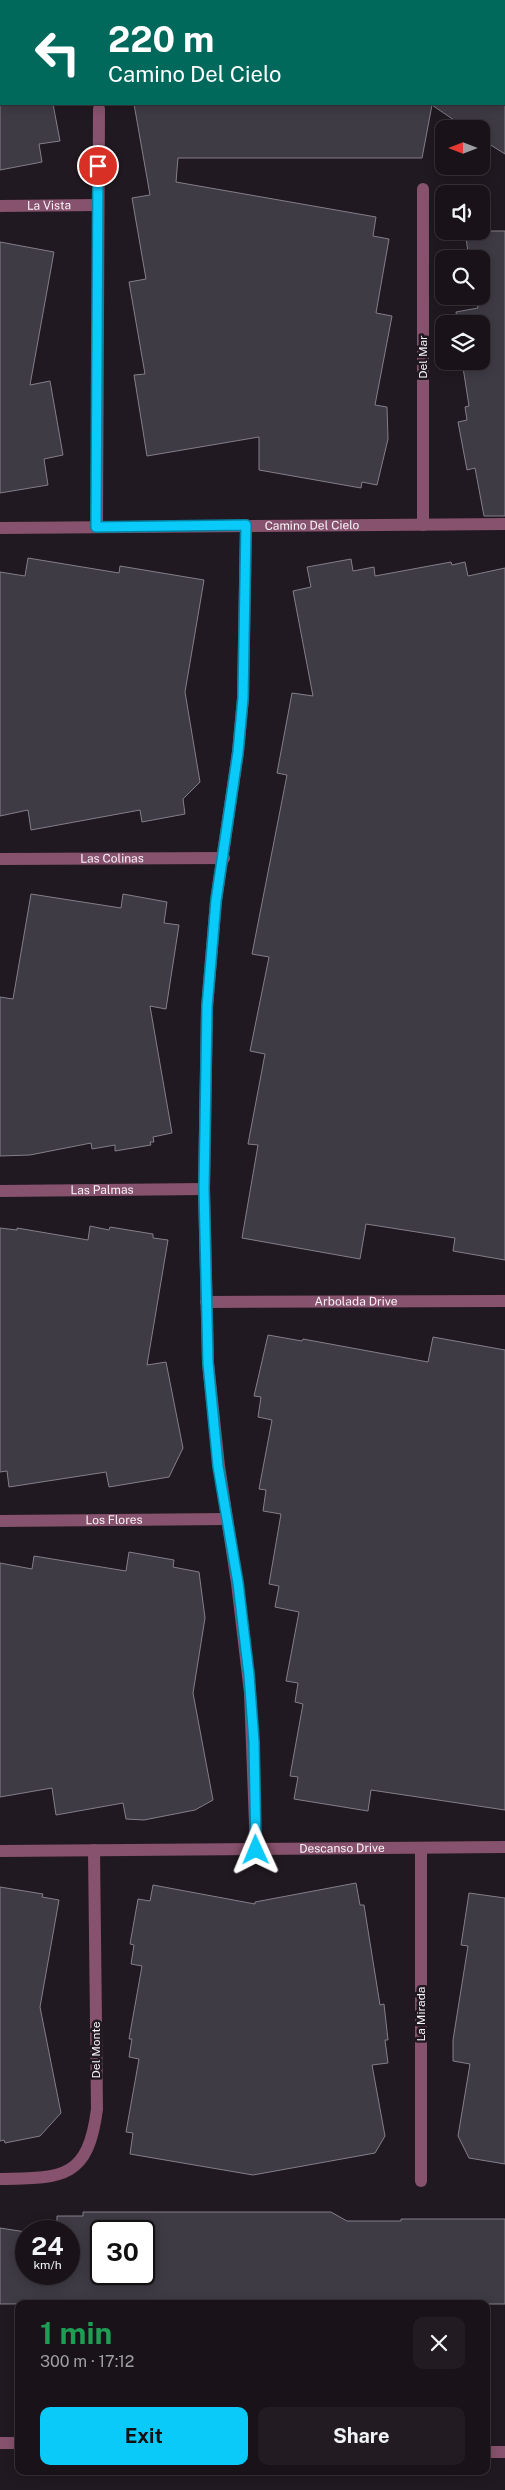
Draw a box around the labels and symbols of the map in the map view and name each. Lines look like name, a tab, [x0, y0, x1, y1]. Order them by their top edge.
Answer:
north arrow	[435, 120, 490, 175]
pin	[77, 145, 119, 187]
street label: La Vista	[27, 198, 71, 213]
street label: Del Mar	[416, 335, 430, 379]
street label: Camino Del Cielo	[265, 518, 360, 533]
street label: Las Colinas	[80, 851, 144, 866]
street label: Las Palmas	[70, 1183, 134, 1197]
street label: Arbolada Drive	[315, 1294, 398, 1309]
street label: Los Flores	[85, 1513, 143, 1527]
position arrow	[229, 1823, 281, 1875]
street label: Descanso Drive	[299, 1841, 385, 1856]
street label: La Mirada	[414, 1987, 428, 2041]
street label: Del Monte	[89, 2021, 103, 2078]
speed limit sign: 30	[90, 2220, 155, 2285]

